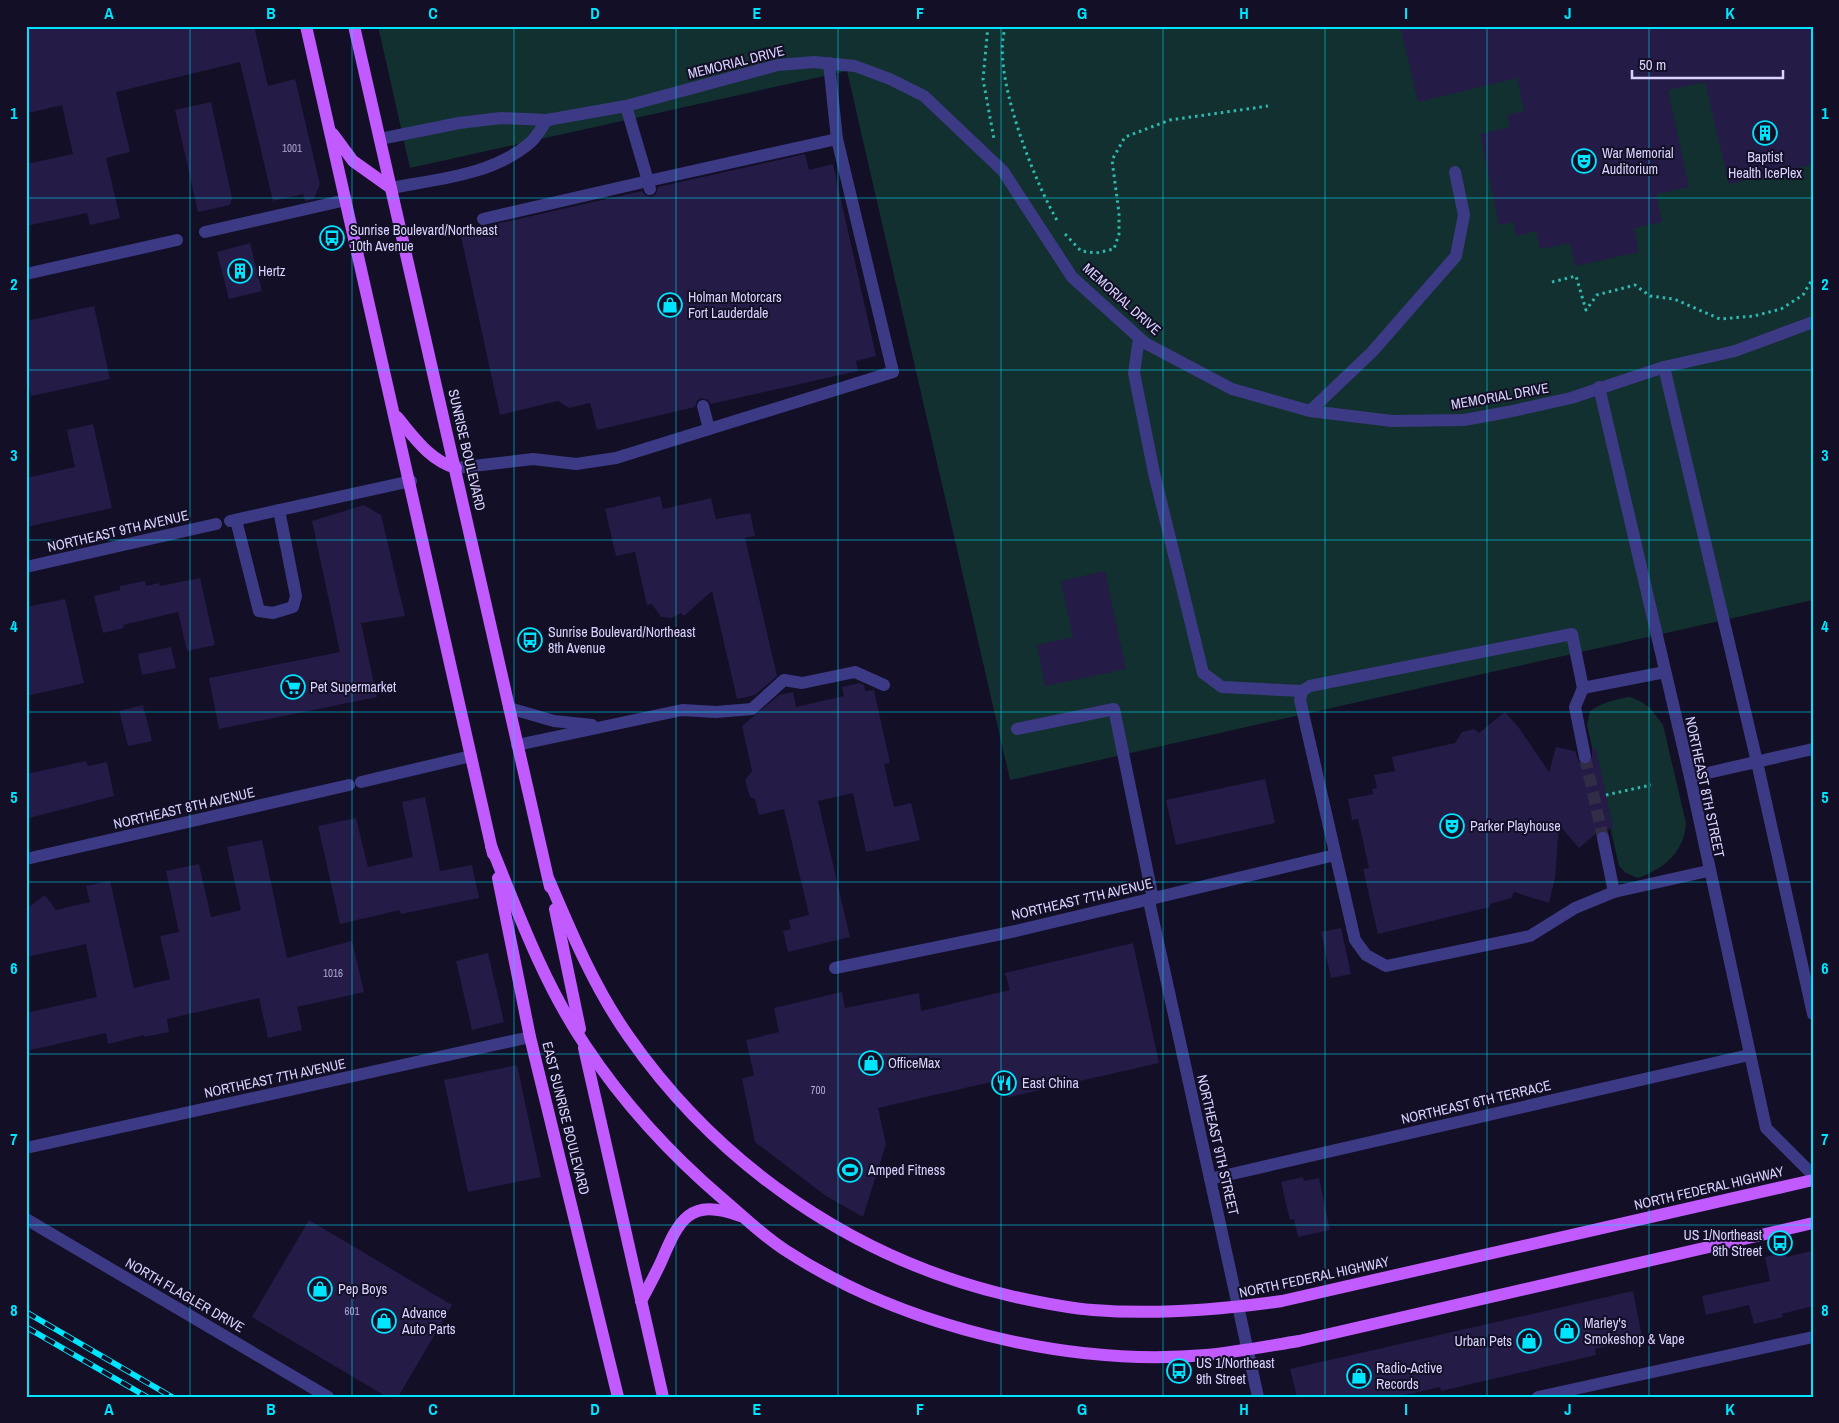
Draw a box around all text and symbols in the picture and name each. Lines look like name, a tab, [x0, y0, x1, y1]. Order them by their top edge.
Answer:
text: A	[104, 2, 114, 24]
text: B	[266, 2, 276, 24]
text: C	[428, 2, 438, 24]
text: D	[590, 2, 600, 24]
text: E	[753, 2, 762, 24]
text: F	[916, 2, 924, 24]
text: G	[1077, 2, 1087, 24]
text: H	[1239, 2, 1249, 24]
text: I	[1404, 2, 1408, 24]
text: J	[1564, 2, 1572, 24]
text: K	[1725, 2, 1735, 24]
street label: MEMORIAL DRIVE	[686, 41, 786, 83]
scale bar	[1632, 48, 1783, 80]
text: 50 m	[1639, 54, 1666, 75]
text: 1	[10, 102, 18, 124]
text: 1	[1821, 102, 1829, 124]
building icon: Baptist Health IcePlex	[1752, 120, 1778, 146]
house number: 1001	[282, 141, 302, 155]
place label: War Memorial Auditorium	[1601, 144, 1674, 178]
theatre icon: War Memorial Auditorium	[1571, 148, 1597, 174]
place label: Baptist Health IcePlex	[1728, 148, 1802, 182]
place label: Sunrise Boulevard/Northeast 10th Avenue	[350, 221, 497, 255]
bus stop icon: Sunrise Boulevard/Northeast 10th Avenue	[319, 225, 345, 251]
building icon: Hertz	[227, 258, 253, 284]
street label: MEMORIAL DRIVE	[1079, 259, 1165, 339]
place label: Hertz	[258, 262, 286, 280]
text: 2	[10, 273, 18, 295]
text: 2	[1821, 273, 1829, 295]
place label: Holman Motorcars Fort Lauderdale	[688, 288, 782, 322]
shop icon: Holman Motorcars Fort Lauderdale	[657, 292, 683, 318]
street label: MEMORIAL DRIVE	[1450, 379, 1550, 413]
street label: SUNRISE BOULEVARD	[444, 387, 490, 513]
text: 3	[10, 444, 18, 466]
text: 3	[1821, 444, 1829, 466]
street label: NORTHEAST 9TH AVENUE	[46, 506, 190, 556]
text: 4	[10, 615, 18, 637]
text: 4	[1821, 615, 1829, 637]
place label: Sunrise Boulevard/Northeast 8th Avenue	[548, 623, 695, 657]
bus stop icon: Sunrise Boulevard/Northeast 8th Avenue	[517, 627, 543, 653]
supermarket icon: Pet Supermarket	[280, 674, 306, 700]
place label: Pet Supermarket	[310, 678, 396, 696]
street label: NORTHEAST 8TH STREET	[1681, 715, 1729, 859]
street label: NORTHEAST 8TH AVENUE	[112, 783, 256, 833]
text: 5	[10, 786, 18, 808]
text: 5	[1821, 786, 1829, 808]
theatre icon: Parker Playhouse	[1439, 813, 1465, 839]
place label: Parker Playhouse	[1470, 817, 1561, 835]
street label: NORTHEAST 7TH AVENUE	[1010, 874, 1154, 924]
text: 6	[10, 957, 18, 979]
text: 6	[1821, 957, 1829, 979]
house number: 1016	[323, 966, 343, 980]
street label: EAST SUNRISE BOULEVARD	[538, 1040, 594, 1196]
shop icon: OfficeMax	[858, 1050, 884, 1076]
street label: NORTHEAST 7TH AVENUE	[203, 1054, 347, 1102]
place label: OfficeMax	[888, 1054, 940, 1072]
restaurant icon: East China	[991, 1070, 1017, 1096]
street label: NORTHEAST 9TH STREET	[1193, 1073, 1243, 1217]
place label: East China	[1022, 1074, 1079, 1092]
street label: NORTHEAST 6TH TERRACE	[1399, 1076, 1553, 1128]
house number: 700	[810, 1083, 826, 1097]
text: 7	[10, 1128, 18, 1150]
text: 7	[1821, 1128, 1829, 1150]
sports icon: Amped Fitness	[837, 1157, 863, 1183]
place label: Amped Fitness	[867, 1161, 945, 1179]
street label: NORTH FEDERAL HIGHWAY	[1632, 1162, 1786, 1214]
place label: US 1/Northeast 8th Street	[1684, 1226, 1762, 1260]
bus stop icon: US 1/Northeast 8th Street	[1767, 1230, 1793, 1256]
street label: NORTH FEDERAL HIGHWAY	[1237, 1252, 1391, 1302]
street label: NORTH FLAGLER DRIVE	[122, 1254, 248, 1336]
shop icon: Pep Boys	[307, 1276, 333, 1302]
place label: Pep Boys	[338, 1280, 387, 1298]
text: 8	[10, 1299, 18, 1321]
text: 8	[1821, 1299, 1829, 1321]
house number: 601	[344, 1304, 360, 1318]
place label: Advance Auto Parts	[401, 1304, 456, 1338]
shop icon: Advance Auto Parts	[371, 1308, 397, 1334]
place label: Marley's Smokeshop & Vape	[1584, 1314, 1685, 1348]
shop icon: Marley's Smokeshop & Vape	[1554, 1318, 1580, 1344]
shop icon: Urban Pets	[1516, 1328, 1542, 1354]
place label: Urban Pets	[1455, 1332, 1512, 1350]
place label: US 1/Northeast 9th Street	[1196, 1354, 1274, 1388]
bus stop icon: US 1/Northeast 9th Street	[1166, 1358, 1192, 1384]
place label: Radio-Active Records	[1376, 1359, 1442, 1393]
shop icon: Radio-Active Records	[1346, 1363, 1372, 1389]
text: A	[104, 1398, 114, 1420]
text: B	[266, 1398, 276, 1420]
text: C	[428, 1398, 438, 1420]
text: D	[590, 1398, 600, 1420]
text: E	[753, 1398, 762, 1420]
text: F	[916, 1398, 924, 1420]
text: G	[1077, 1398, 1087, 1420]
text: H	[1239, 1398, 1249, 1420]
text: I	[1404, 1398, 1408, 1420]
text: J	[1564, 1398, 1572, 1420]
text: K	[1725, 1398, 1735, 1420]

